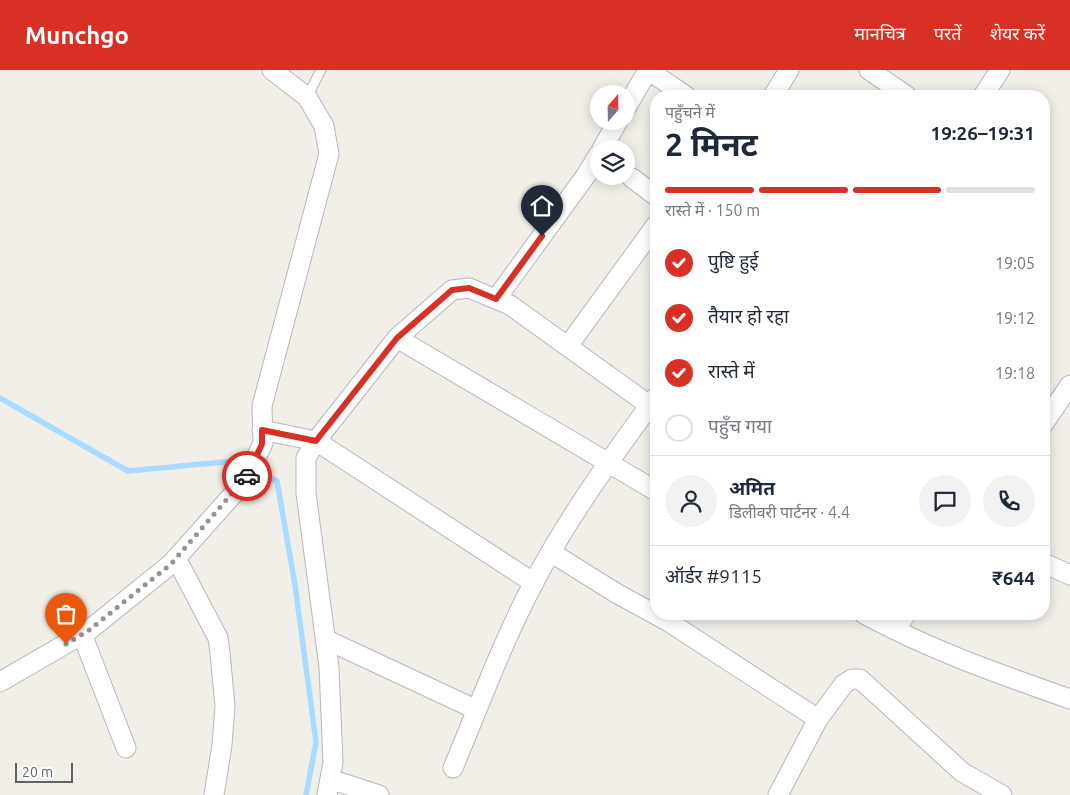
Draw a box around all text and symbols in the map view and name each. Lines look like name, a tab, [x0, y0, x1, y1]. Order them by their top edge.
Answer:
text: Munchgo	[25, 22, 129, 49]
text: मानचित्र	[854, 23, 906, 43]
text: परतें	[934, 23, 962, 43]
text: शेयर करें	[990, 23, 1045, 43]
north arrow	[590, 85, 635, 130]
map controls	[590, 85, 635, 185]
text: पहुँचने में	[665, 103, 715, 121]
text: 19:26–19:31	[930, 122, 1035, 144]
text: 2 मिनट	[665, 126, 758, 162]
button: layers	[590, 140, 635, 185]
pin	[521, 185, 563, 236]
icon: home	[528, 192, 556, 220]
text: रास्ते में · 150 m	[665, 201, 760, 219]
icon: check	[665, 249, 693, 277]
text: पुष्टि हुई	[708, 250, 759, 272]
text: 19:05	[995, 254, 1035, 272]
icon: check	[665, 304, 693, 332]
text: तैयार हो रहा	[708, 305, 789, 327]
text: 19:12	[995, 309, 1035, 327]
icon: check	[665, 359, 693, 387]
text: रास्ते में	[708, 360, 755, 382]
text: 19:18	[995, 364, 1035, 382]
text: पहुँच गया	[708, 415, 772, 437]
courier	[222, 451, 272, 501]
icon: car	[233, 462, 261, 490]
button: person	[665, 475, 717, 527]
button: chat	[919, 475, 971, 527]
button: phone	[983, 475, 1035, 527]
text: अमित	[729, 477, 775, 499]
text: डिलीवरी पार्टनर · 4.4	[729, 503, 850, 521]
text: ऑर्डर #9115	[665, 565, 762, 587]
text: ₹644	[992, 567, 1035, 589]
pin	[45, 593, 87, 644]
icon: bag	[52, 600, 80, 628]
scale bar	[15, 760, 72, 783]
text: 20 m	[22, 764, 53, 780]

